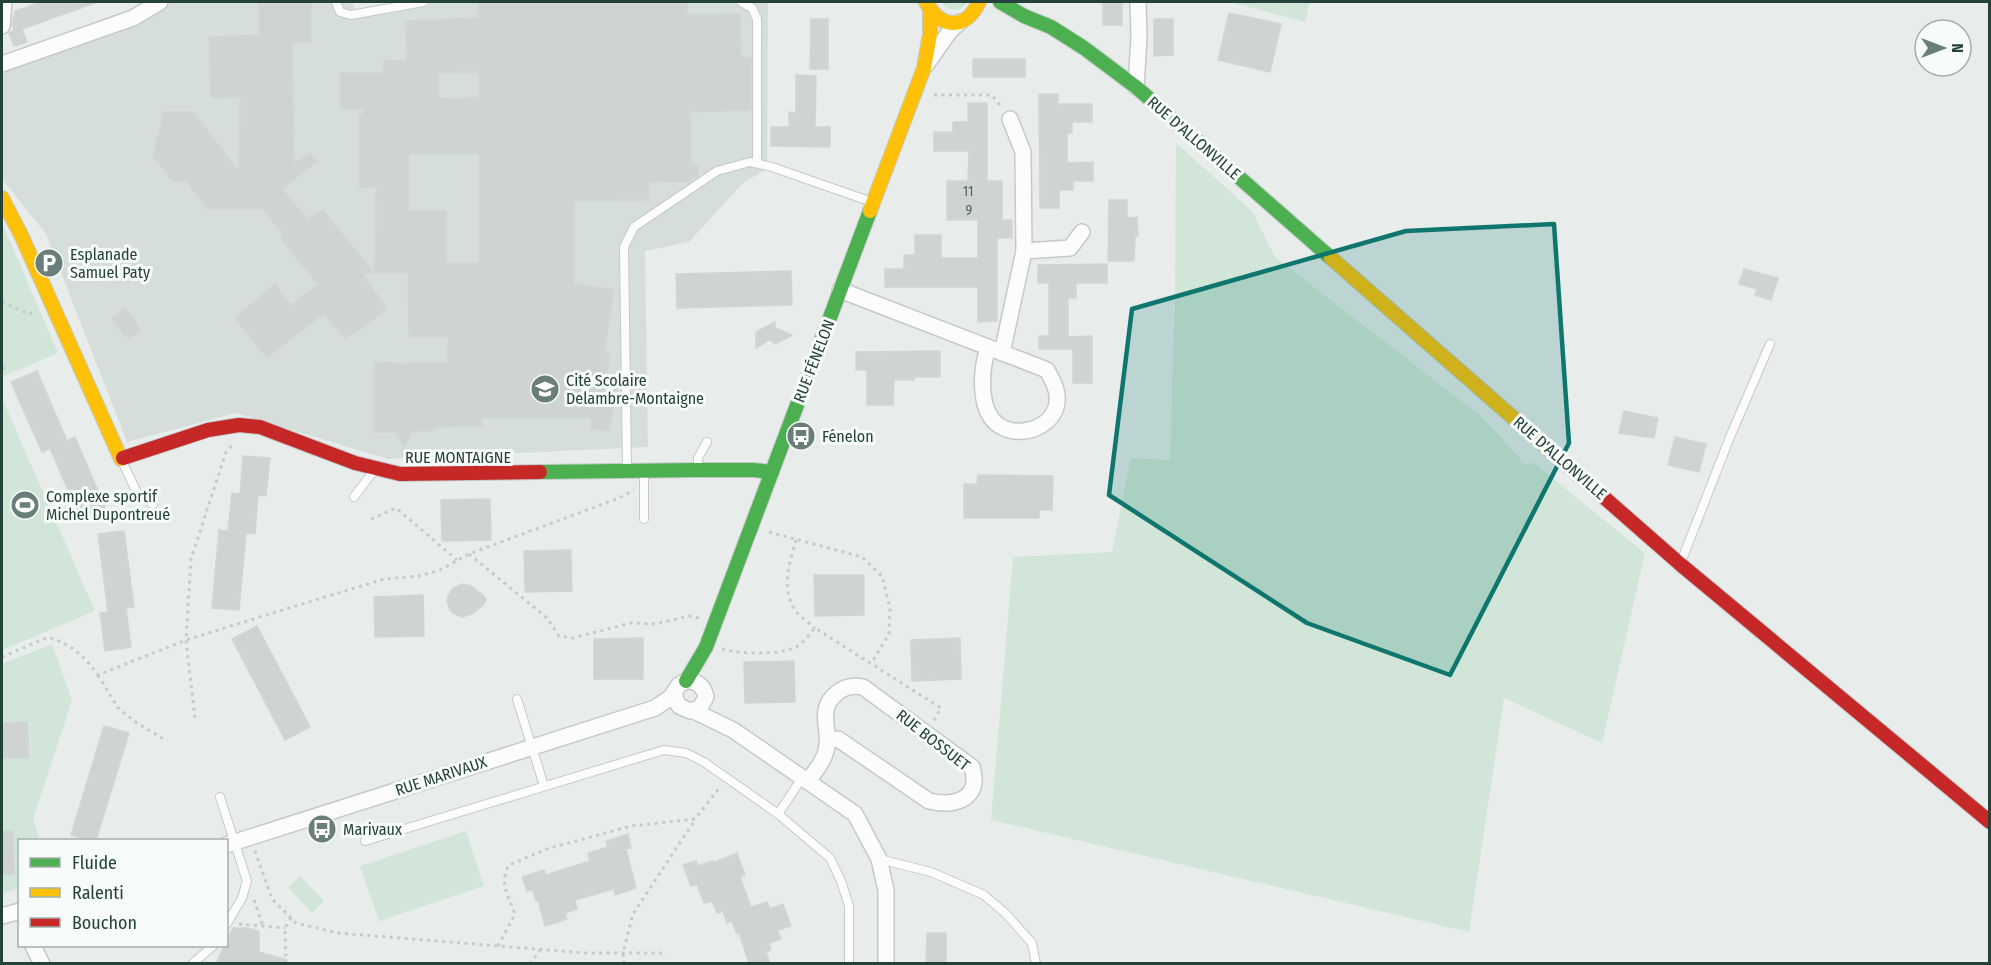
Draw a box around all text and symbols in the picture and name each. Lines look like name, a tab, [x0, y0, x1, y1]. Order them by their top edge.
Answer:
north arrow	[1913, 18, 1973, 78]
text: N	[1948, 43, 1967, 53]
street label: RUE D'ALLONVILLE	[1144, 92, 1244, 184]
house number: 11	[963, 183, 973, 200]
house number: 9	[966, 202, 973, 219]
place label: Esplanade Samuel Paty	[70, 245, 151, 282]
parking icon: Esplanade Samuel Paty	[33, 247, 65, 279]
street label: RUE FÉNELON	[790, 317, 838, 405]
place label: Cité Scolaire Delambre-Montaigne	[566, 371, 704, 408]
school or university icon: Cité Scolaire Delambre-Montaigne	[529, 373, 561, 405]
street label: RUE D'ALLONVILLE	[1510, 412, 1610, 504]
bus stop icon: Fénelon	[785, 420, 817, 452]
place label: Fénelon	[822, 427, 874, 446]
street label: RUE MONTAIGNE	[405, 448, 511, 467]
place label: Complexe sportif Michel Dupontreué	[46, 487, 170, 524]
sports icon: Complexe sportif Michel Dupontreué	[9, 489, 41, 521]
street label: RUE BOSSUET	[892, 705, 974, 775]
street label: RUE MARIVAUX	[393, 752, 489, 800]
bus stop icon: Marivaux	[306, 813, 338, 845]
place label: Marivaux	[343, 820, 402, 839]
legend	[18, 839, 228, 947]
text: Fluide	[72, 852, 117, 874]
text: Ralenti	[72, 882, 124, 904]
text: Bouchon	[72, 912, 137, 934]

